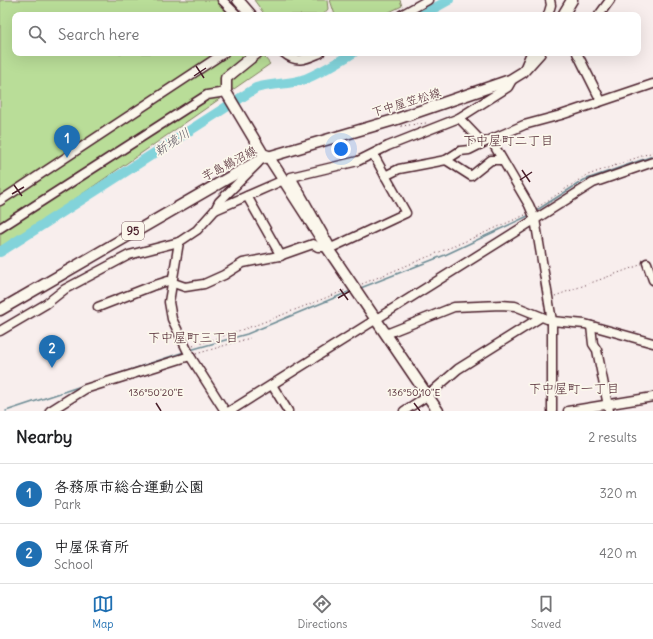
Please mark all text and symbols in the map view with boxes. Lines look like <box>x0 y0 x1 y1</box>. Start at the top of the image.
search box <box>12 12 641 56</box>
icon: search <box>26 23 48 45</box>
text: Search here <box>58 25 139 44</box>
street label: 下中屋笠松線 <box>369 84 443 120</box>
water label: 新境川 <box>151 124 193 160</box>
pin: 1 <box>54 125 80 158</box>
district label: 下中屋町二丁目 <box>462 132 554 149</box>
your location <box>331 139 351 159</box>
street label: 芋島鵜沼線 <box>199 142 259 184</box>
road number: 95 <box>122 222 144 240</box>
district label: 下中屋町三丁目 <box>147 329 239 346</box>
pin: 2 <box>39 335 65 368</box>
district label: 下中屋町一丁目 <box>528 380 620 397</box>
text: 136°50'20"E <box>129 386 183 399</box>
text: 136°50'10"E <box>388 386 441 399</box>
text: Nearby <box>16 426 72 448</box>
text: 2 results <box>588 429 637 446</box>
text: 各務原市総合運動公園 <box>54 477 204 496</box>
text: 1 <box>26 485 32 502</box>
text: 320 m <box>599 485 637 502</box>
text: Park <box>54 496 81 513</box>
text: 中屋保育所 <box>54 537 129 556</box>
text: 2 <box>25 545 33 562</box>
text: 420 m <box>599 545 637 562</box>
text: School <box>54 556 93 573</box>
tab: Map <box>92 593 114 631</box>
tab: Directions <box>298 593 347 631</box>
tab: Saved <box>531 593 561 631</box>

